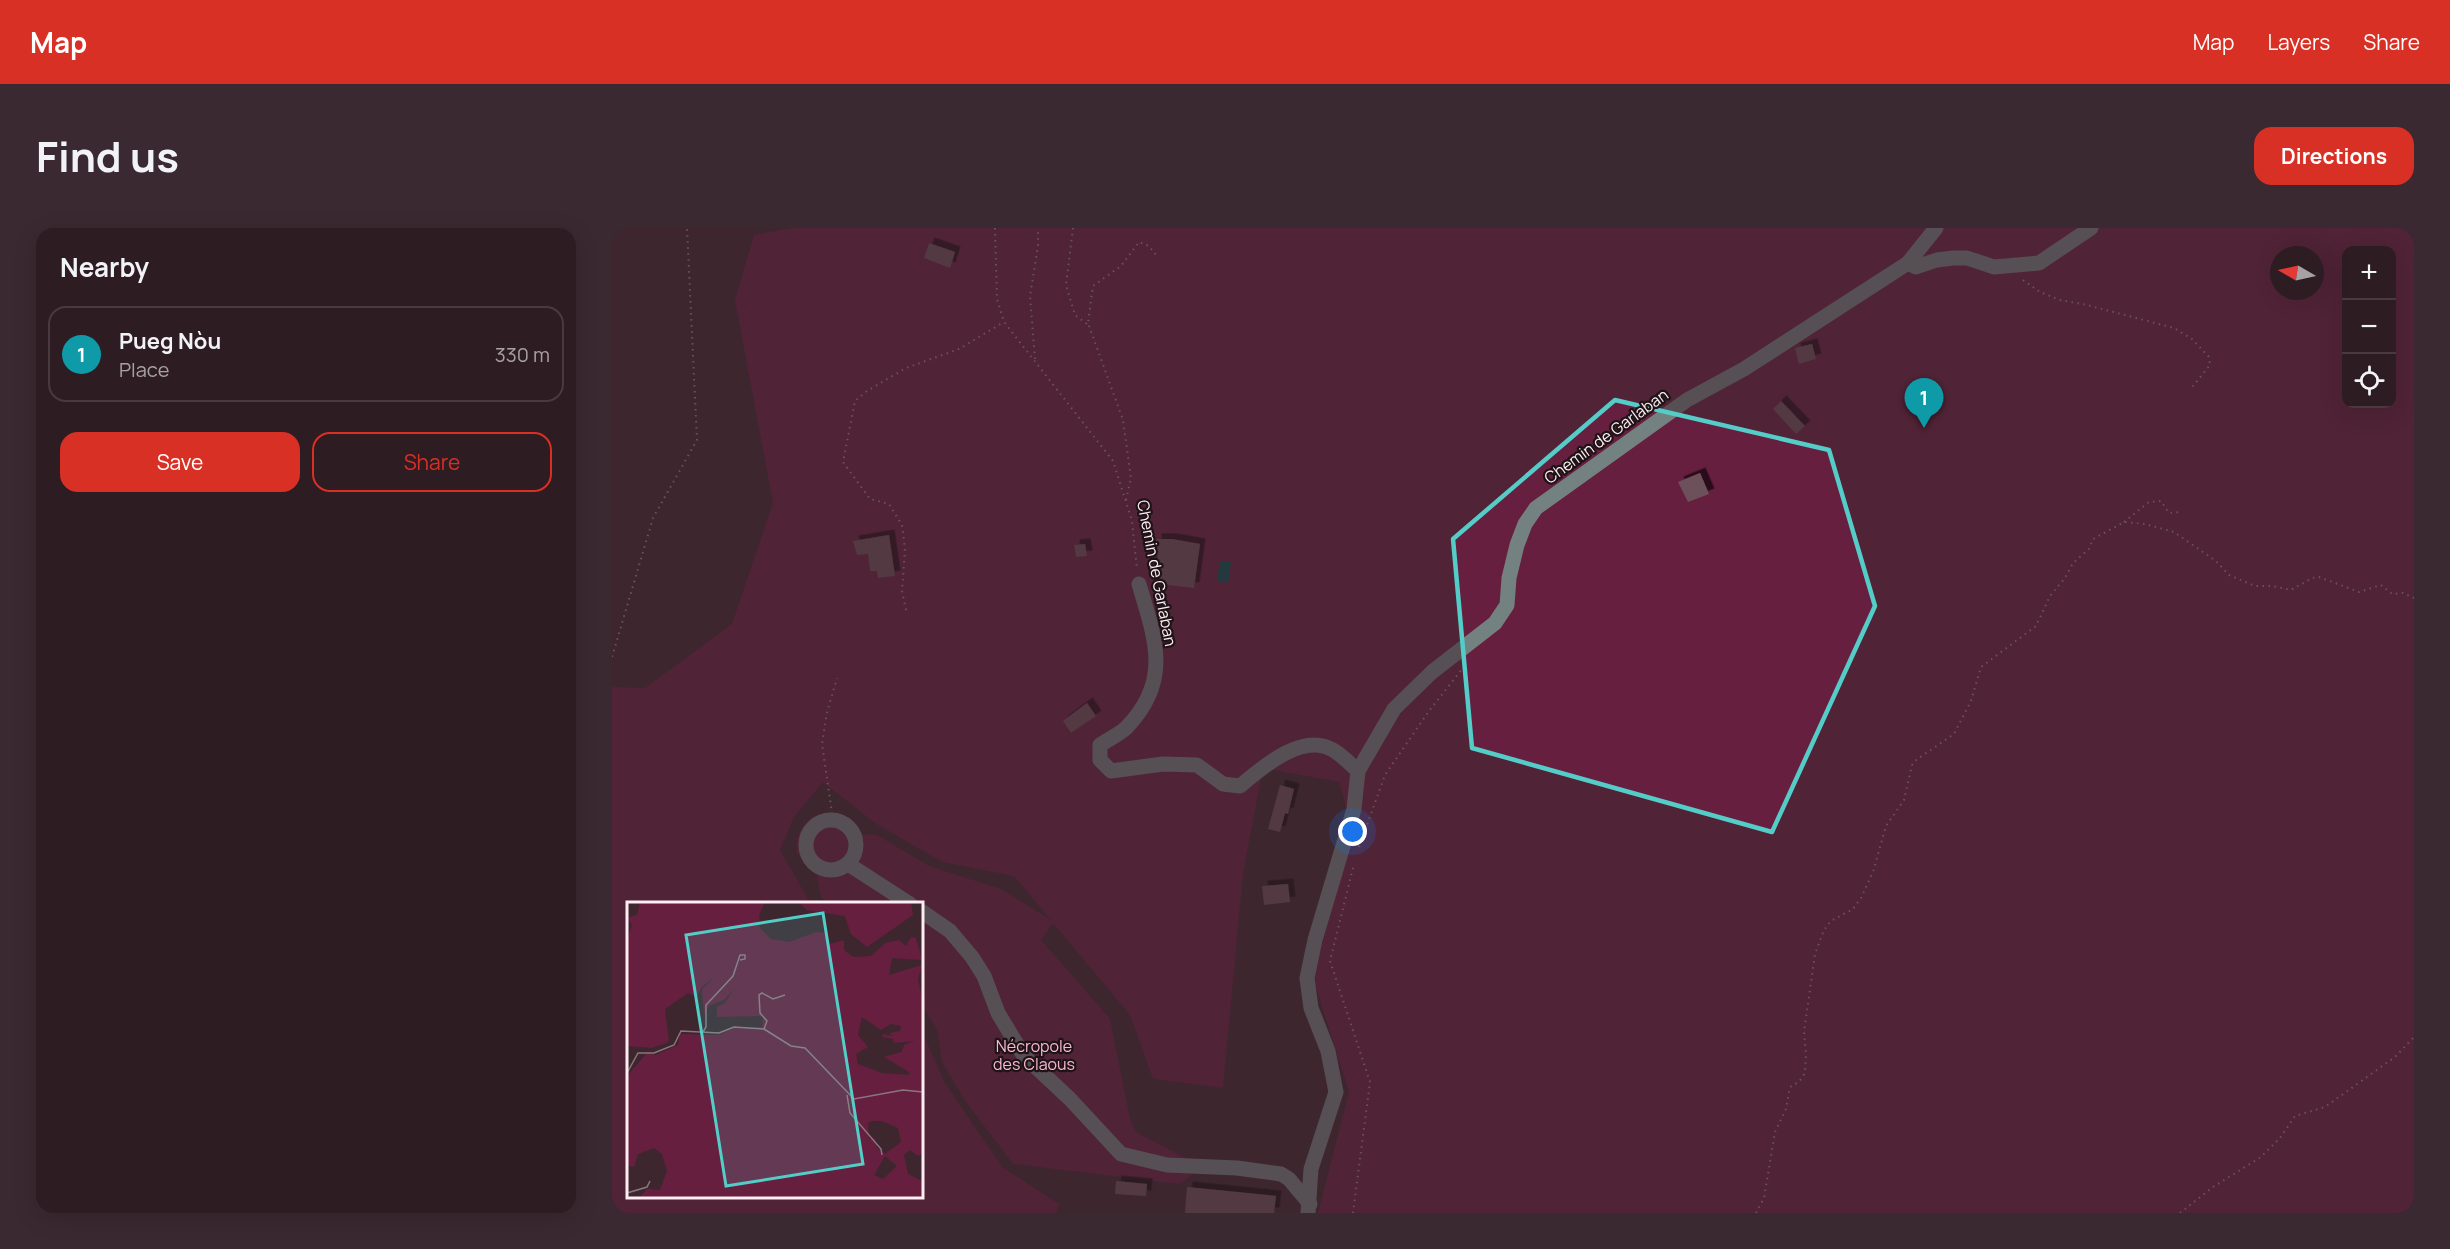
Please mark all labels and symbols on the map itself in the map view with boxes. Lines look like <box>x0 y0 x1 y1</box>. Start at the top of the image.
north arrow <box>2270 246 2324 300</box>
pin: 1 <box>1904 378 1944 428</box>
street label: Chemin de Garlaban <box>1539 383 1673 489</box>
street label: Chemin de Garlaban <box>1132 498 1182 648</box>
your location <box>1338 817 1367 846</box>
inset map <box>627 902 922 1198</box>
park label: Nécropole des Claous <box>993 1035 1075 1075</box>

